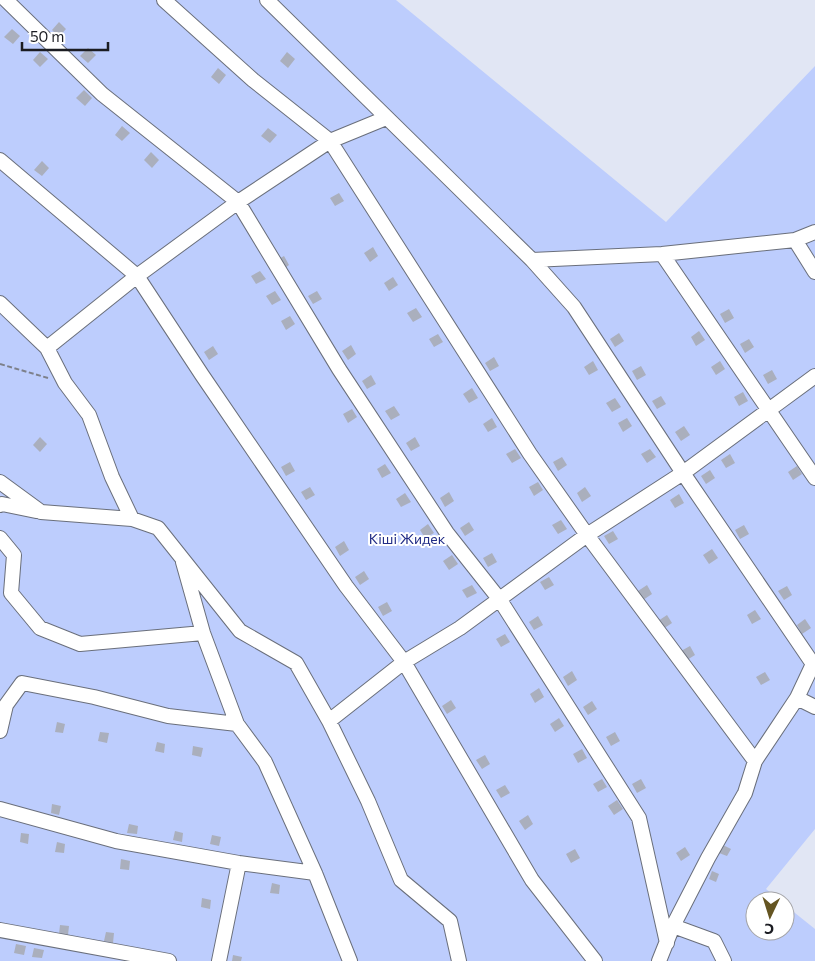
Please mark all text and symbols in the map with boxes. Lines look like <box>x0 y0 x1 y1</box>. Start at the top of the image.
scale bar <box>22 20 109 52</box>
text: 50 m <box>30 27 64 45</box>
park label: Кіші Жидек <box>369 530 446 547</box>
north arrow <box>745 891 795 941</box>
text: С <box>764 921 774 938</box>

